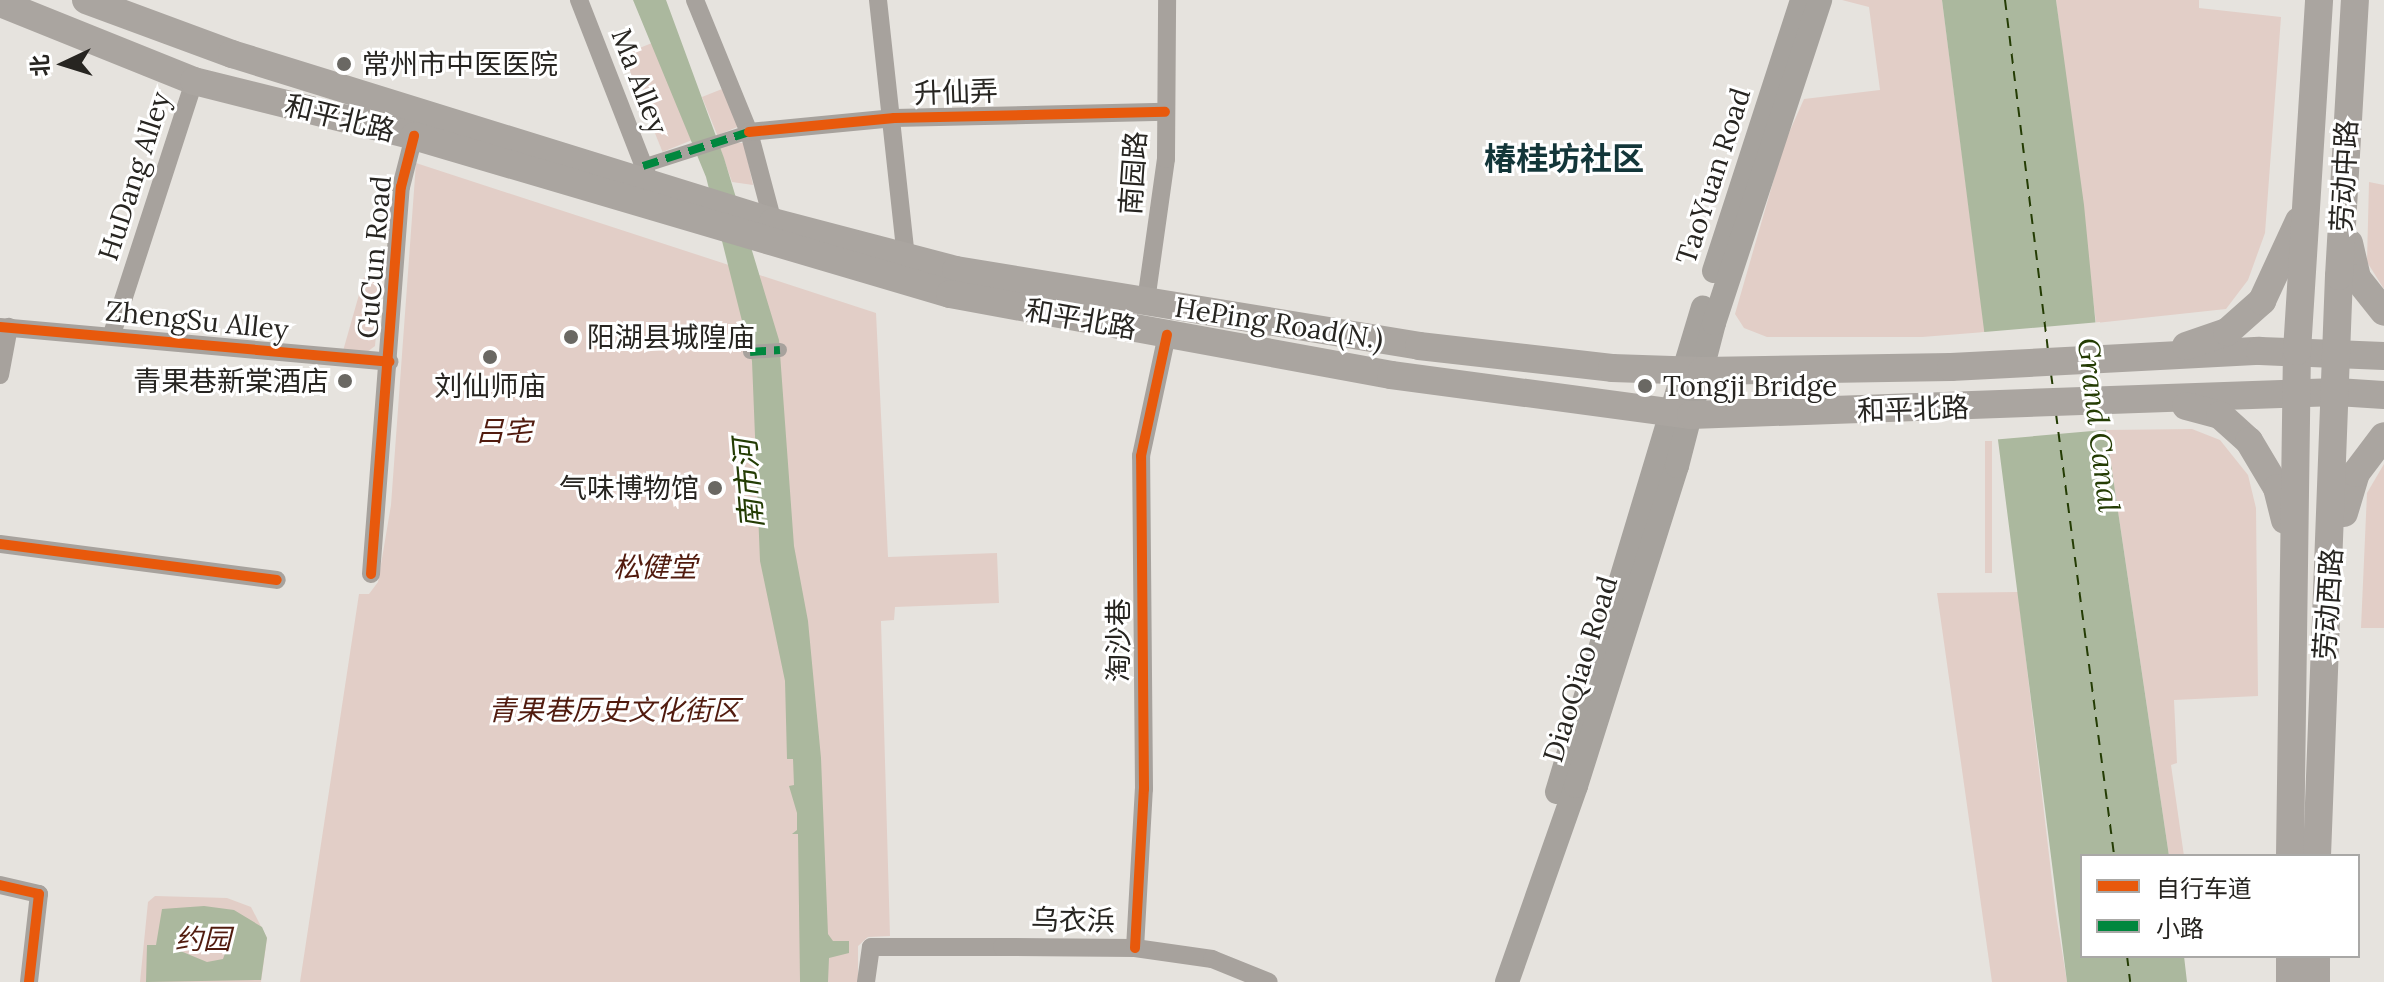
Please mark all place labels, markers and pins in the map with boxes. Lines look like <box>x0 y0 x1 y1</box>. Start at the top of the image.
place label: 常州市中医医院 <box>362 47 558 81</box>
marker: 常州市中医医院 <box>333 53 355 75</box>
place label: 阳湖县城隍庙 <box>587 320 755 354</box>
marker: 阳湖县城隍庙 <box>562 328 580 346</box>
marker: 刘仙师庙 <box>481 348 499 366</box>
place label: 青果巷新棠酒店 <box>133 364 329 398</box>
place label: 刘仙师庙 <box>434 369 546 403</box>
place label: Tongji Bridge <box>1663 369 1837 403</box>
marker: 青果巷新棠酒店 <box>336 372 354 390</box>
marker: Tongji Bridge <box>1634 375 1656 397</box>
place label: 气味博物馆 <box>559 471 699 505</box>
marker: 气味博物馆 <box>706 479 724 497</box>

